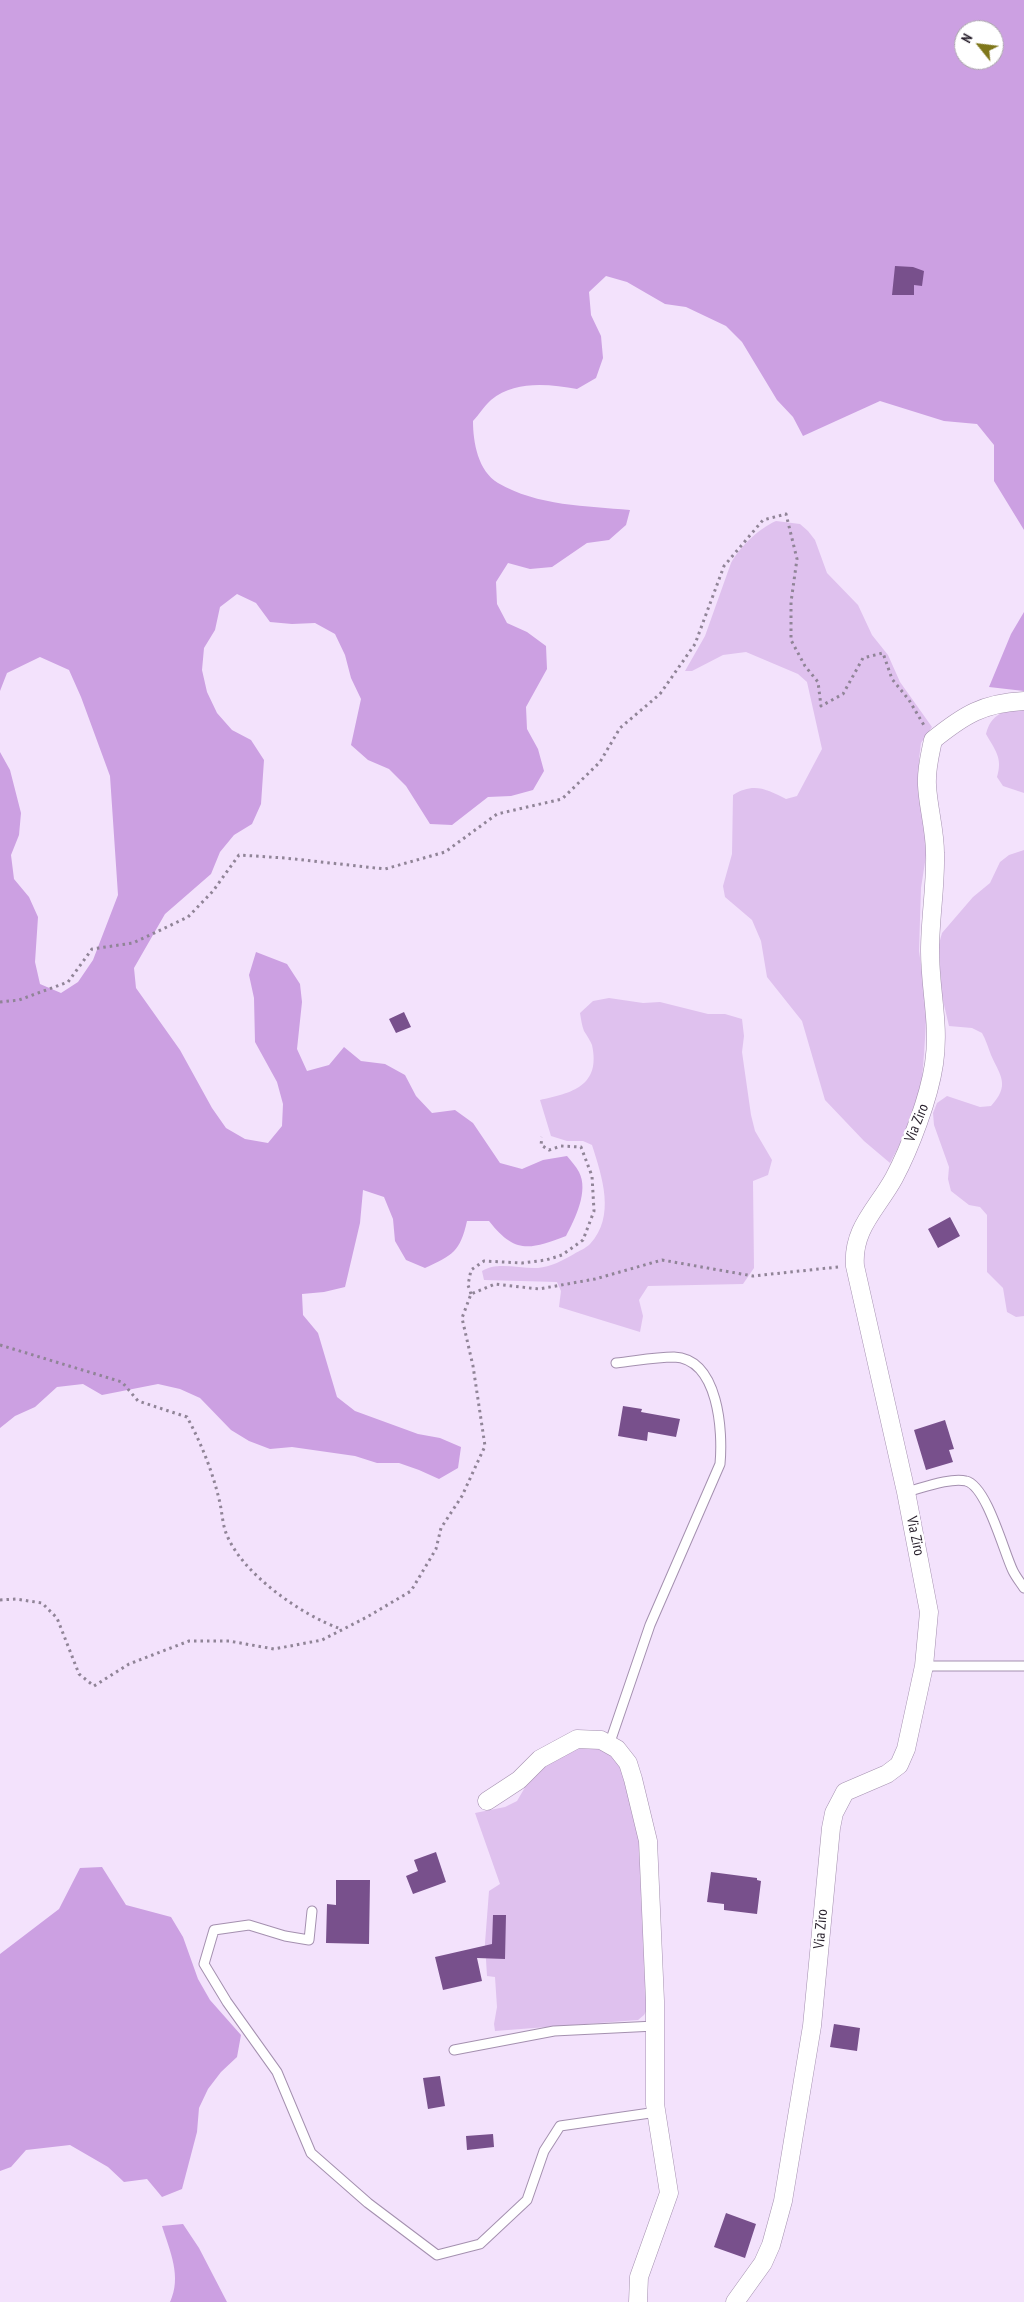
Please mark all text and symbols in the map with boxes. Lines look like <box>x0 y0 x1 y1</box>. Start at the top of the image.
north arrow <box>954 20 1004 70</box>
text: N <box>957 31 976 46</box>
street label: Via Ziro <box>901 1101 933 1145</box>
street label: Via Ziro <box>902 1515 928 1557</box>
street label: Via Ziro <box>810 1908 832 1950</box>

